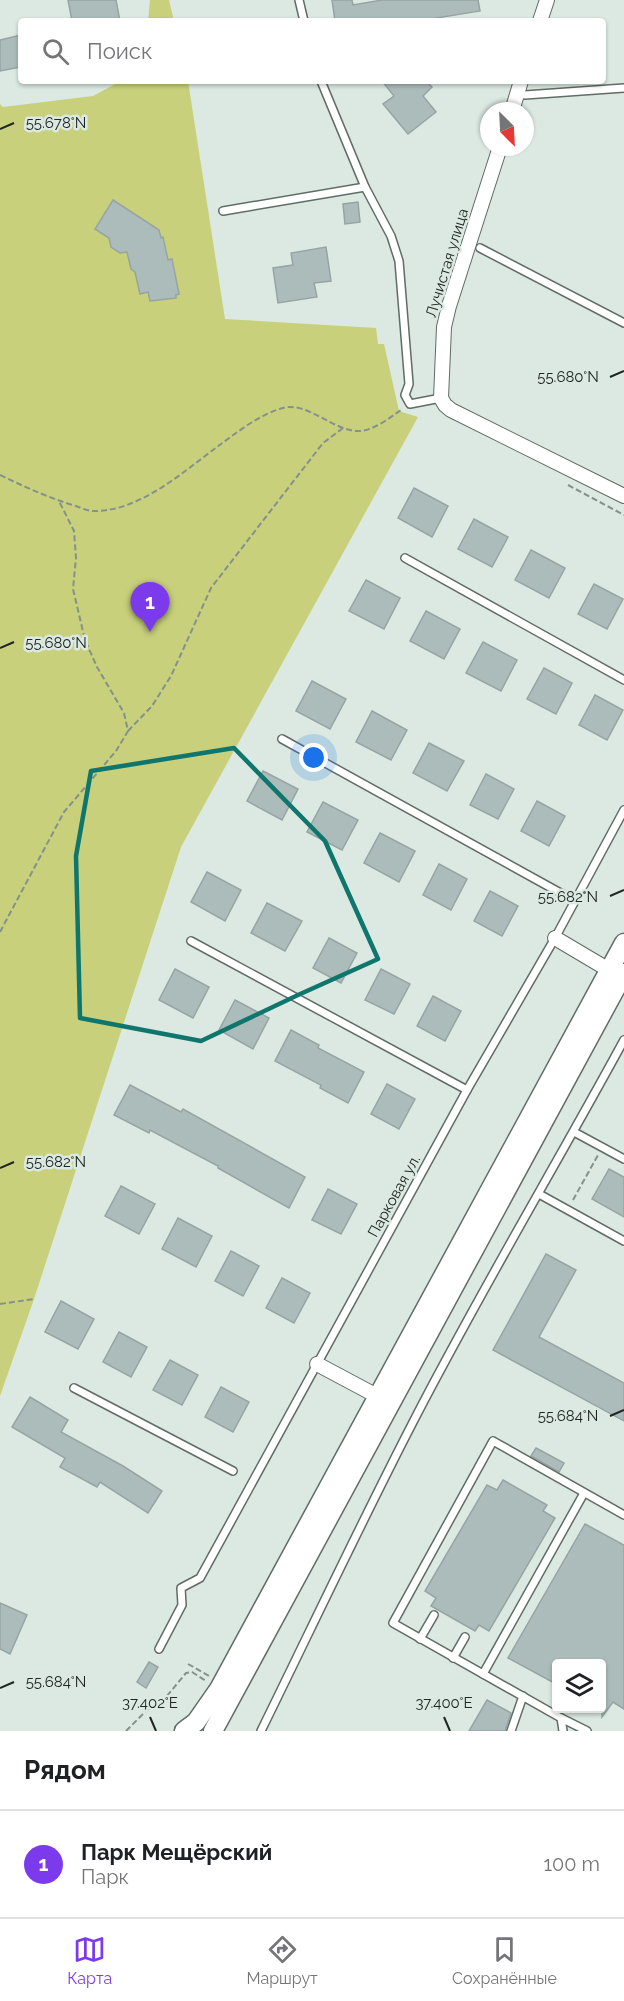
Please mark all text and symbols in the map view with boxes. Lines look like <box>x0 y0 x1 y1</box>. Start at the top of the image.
search box <box>18 18 606 84</box>
icon: search <box>39 35 72 68</box>
text: Поиск <box>87 38 152 64</box>
north arrow <box>480 102 534 156</box>
text: 55.678°N <box>26 114 86 132</box>
street label: Лучистая улица <box>422 206 472 320</box>
text: 55.680°N <box>537 368 599 386</box>
pin: 1 <box>130 582 170 632</box>
text: 55.680°N <box>25 634 87 652</box>
your location <box>299 743 328 772</box>
text: 55.682°N <box>538 888 598 906</box>
street label: Парковая ул. <box>364 1152 424 1240</box>
text: 55.682°N <box>26 1153 86 1171</box>
text: 55.684°N <box>538 1407 598 1425</box>
map controls <box>552 1659 606 1713</box>
button: layers <box>552 1659 606 1713</box>
text: 55.684°N <box>26 1673 86 1691</box>
text: 37.402°E <box>122 1694 178 1712</box>
text: 37.400°E <box>415 1694 473 1712</box>
text: Рядом <box>24 1755 106 1785</box>
text: Парк Мещёрский <box>81 1839 272 1865</box>
text: 1 <box>39 1852 48 1876</box>
text: 100 m <box>543 1852 600 1876</box>
text: Парк <box>81 1865 129 1889</box>
tab: Карта <box>67 1933 112 1988</box>
tab: Маршрут <box>247 1933 318 1988</box>
tab: Сохранённые <box>452 1933 557 1988</box>

